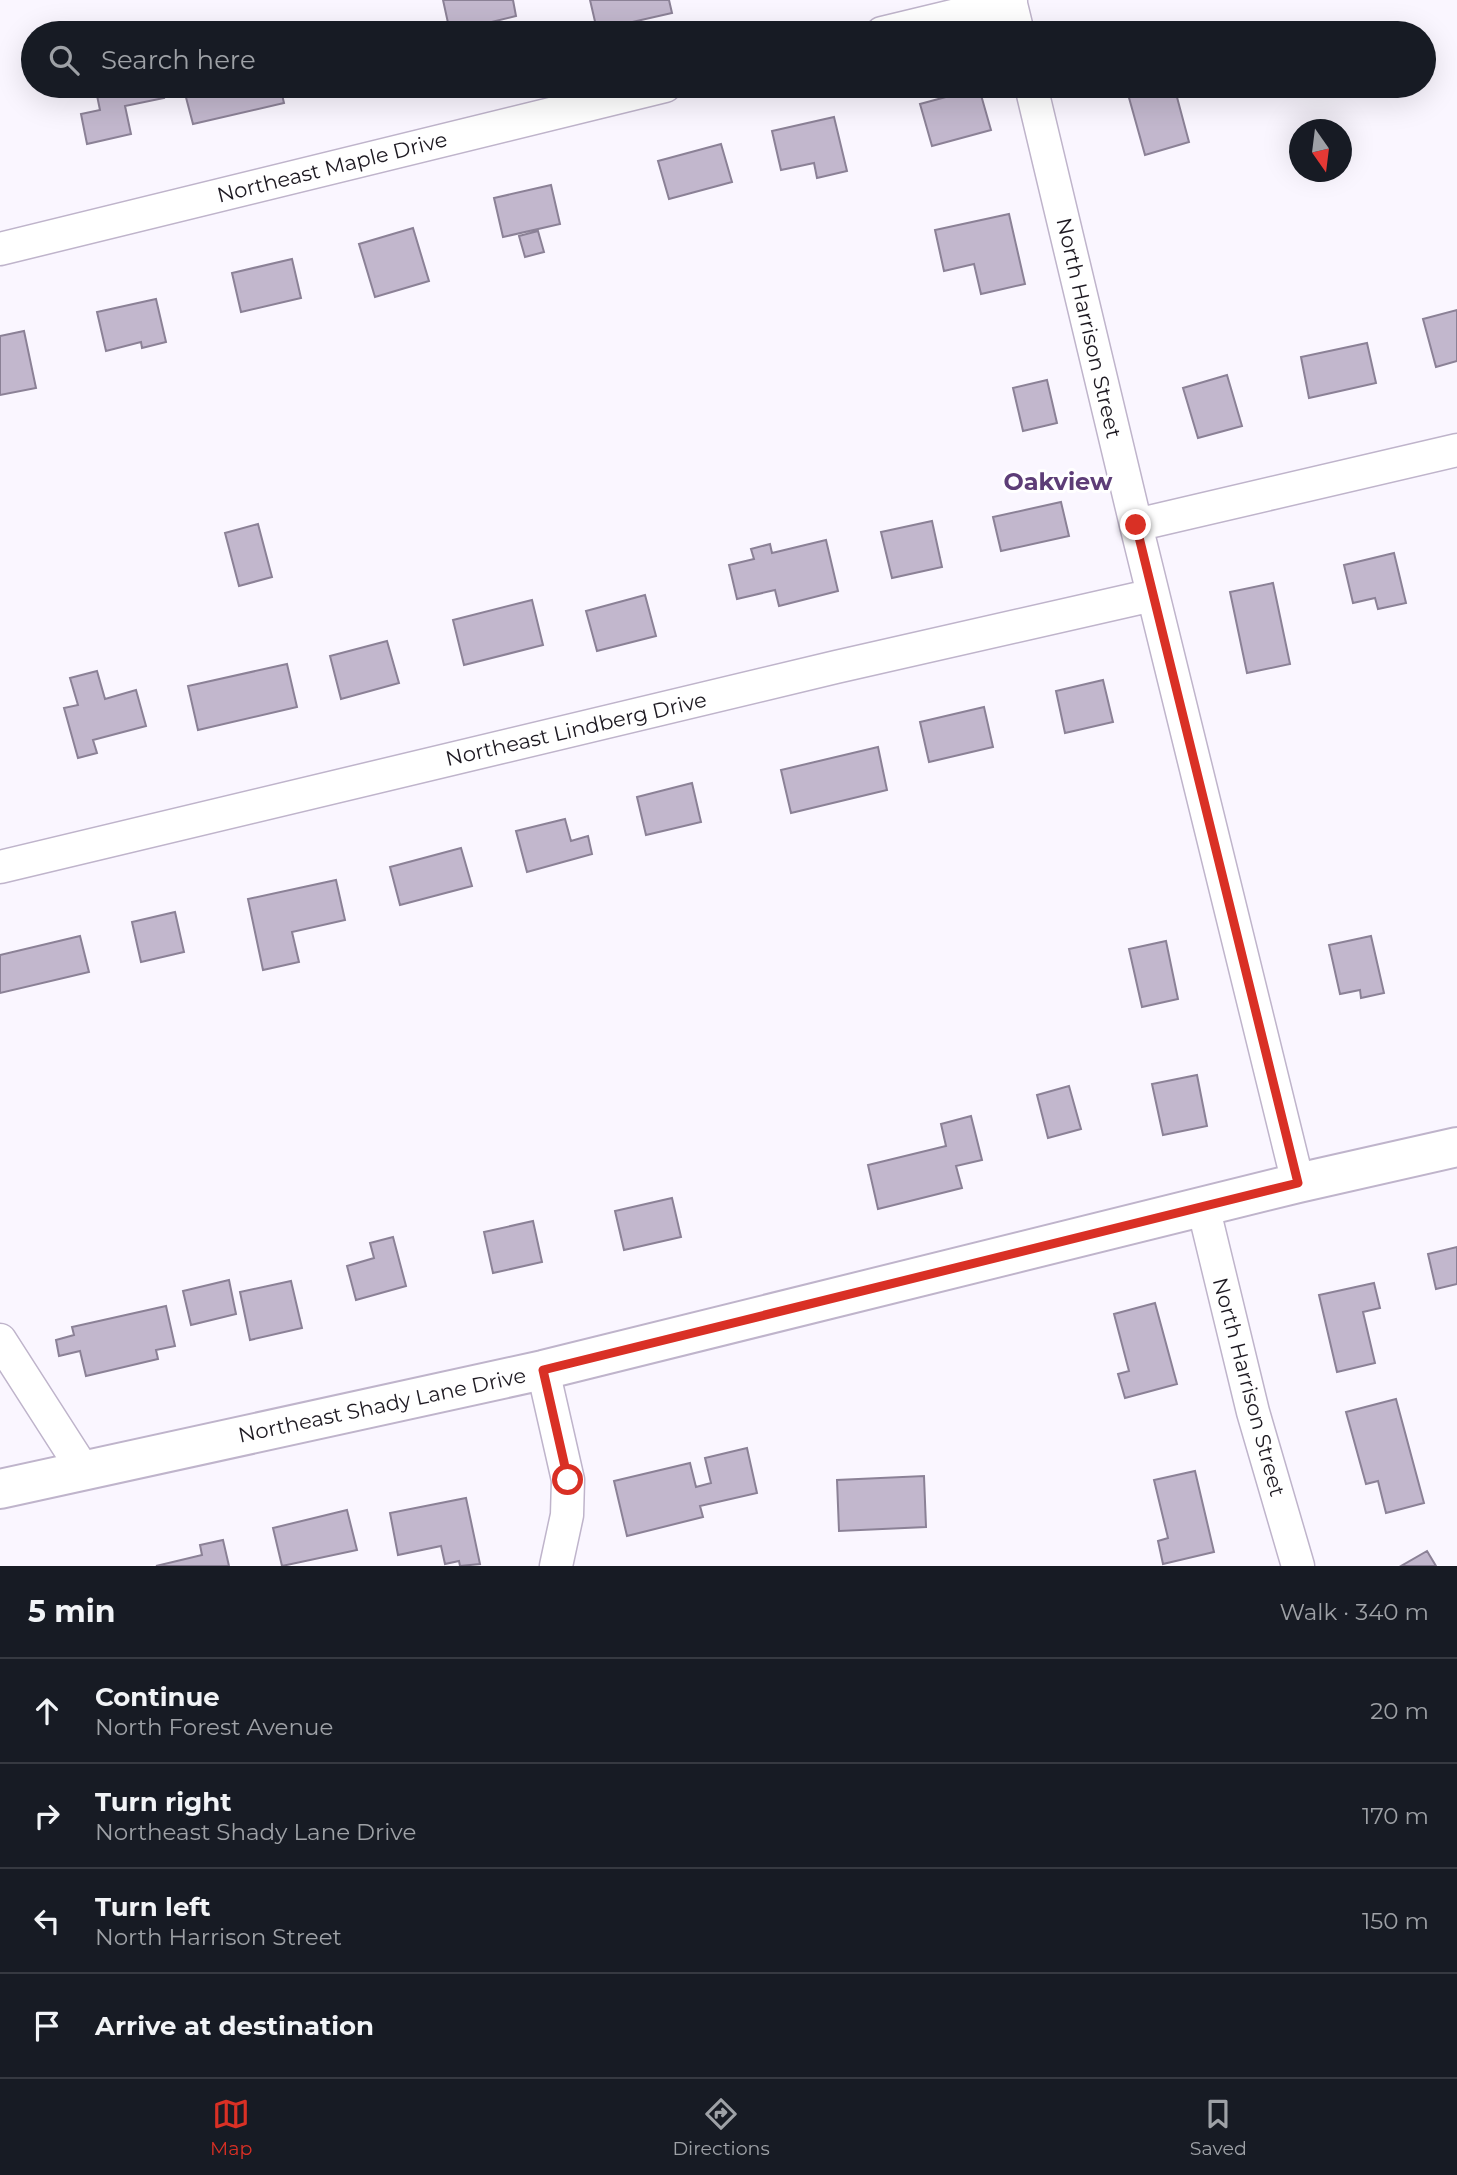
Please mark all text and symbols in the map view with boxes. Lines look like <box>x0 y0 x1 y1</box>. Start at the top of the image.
search box <box>21 21 1436 98</box>
icon: search <box>45 41 83 79</box>
text: Search here <box>101 44 256 76</box>
north arrow <box>1289 119 1352 182</box>
street label: Northeast Maple Drive <box>214 126 450 208</box>
street label: North Harrison Street <box>1051 215 1127 441</box>
district label: Oakview <box>1004 467 1113 496</box>
route end <box>1120 509 1151 540</box>
street label: Northeast Lindberg Drive <box>443 687 709 771</box>
street label: North Harrison Street <box>1208 1275 1290 1499</box>
street label: Northeast Shady Lane Drive <box>236 1362 528 1448</box>
route start <box>552 1464 583 1495</box>
text: 5 min <box>28 1593 116 1630</box>
text: Walk · 340 m <box>1280 1598 1429 1626</box>
text: Continue <box>95 1681 220 1713</box>
icon: ahead <box>28 1692 66 1730</box>
text: 20 m <box>1370 1697 1429 1725</box>
text: North Forest Avenue <box>95 1713 333 1741</box>
text: Turn right <box>95 1786 231 1818</box>
icon: right <box>28 1797 66 1835</box>
text: 170 m <box>1362 1802 1429 1830</box>
text: Northeast Shady Lane Drive <box>95 1818 416 1846</box>
text: Turn left <box>95 1891 211 1923</box>
icon: left <box>28 1902 66 1940</box>
text: 150 m <box>1362 1907 1429 1935</box>
text: North Harrison Street <box>95 1923 342 1951</box>
icon: arrive <box>28 2007 66 2045</box>
text: Arrive at destination <box>95 2010 374 2042</box>
tab: Map <box>210 2095 252 2160</box>
tab: Directions <box>672 2095 770 2160</box>
tab: Saved <box>1190 2095 1247 2160</box>

